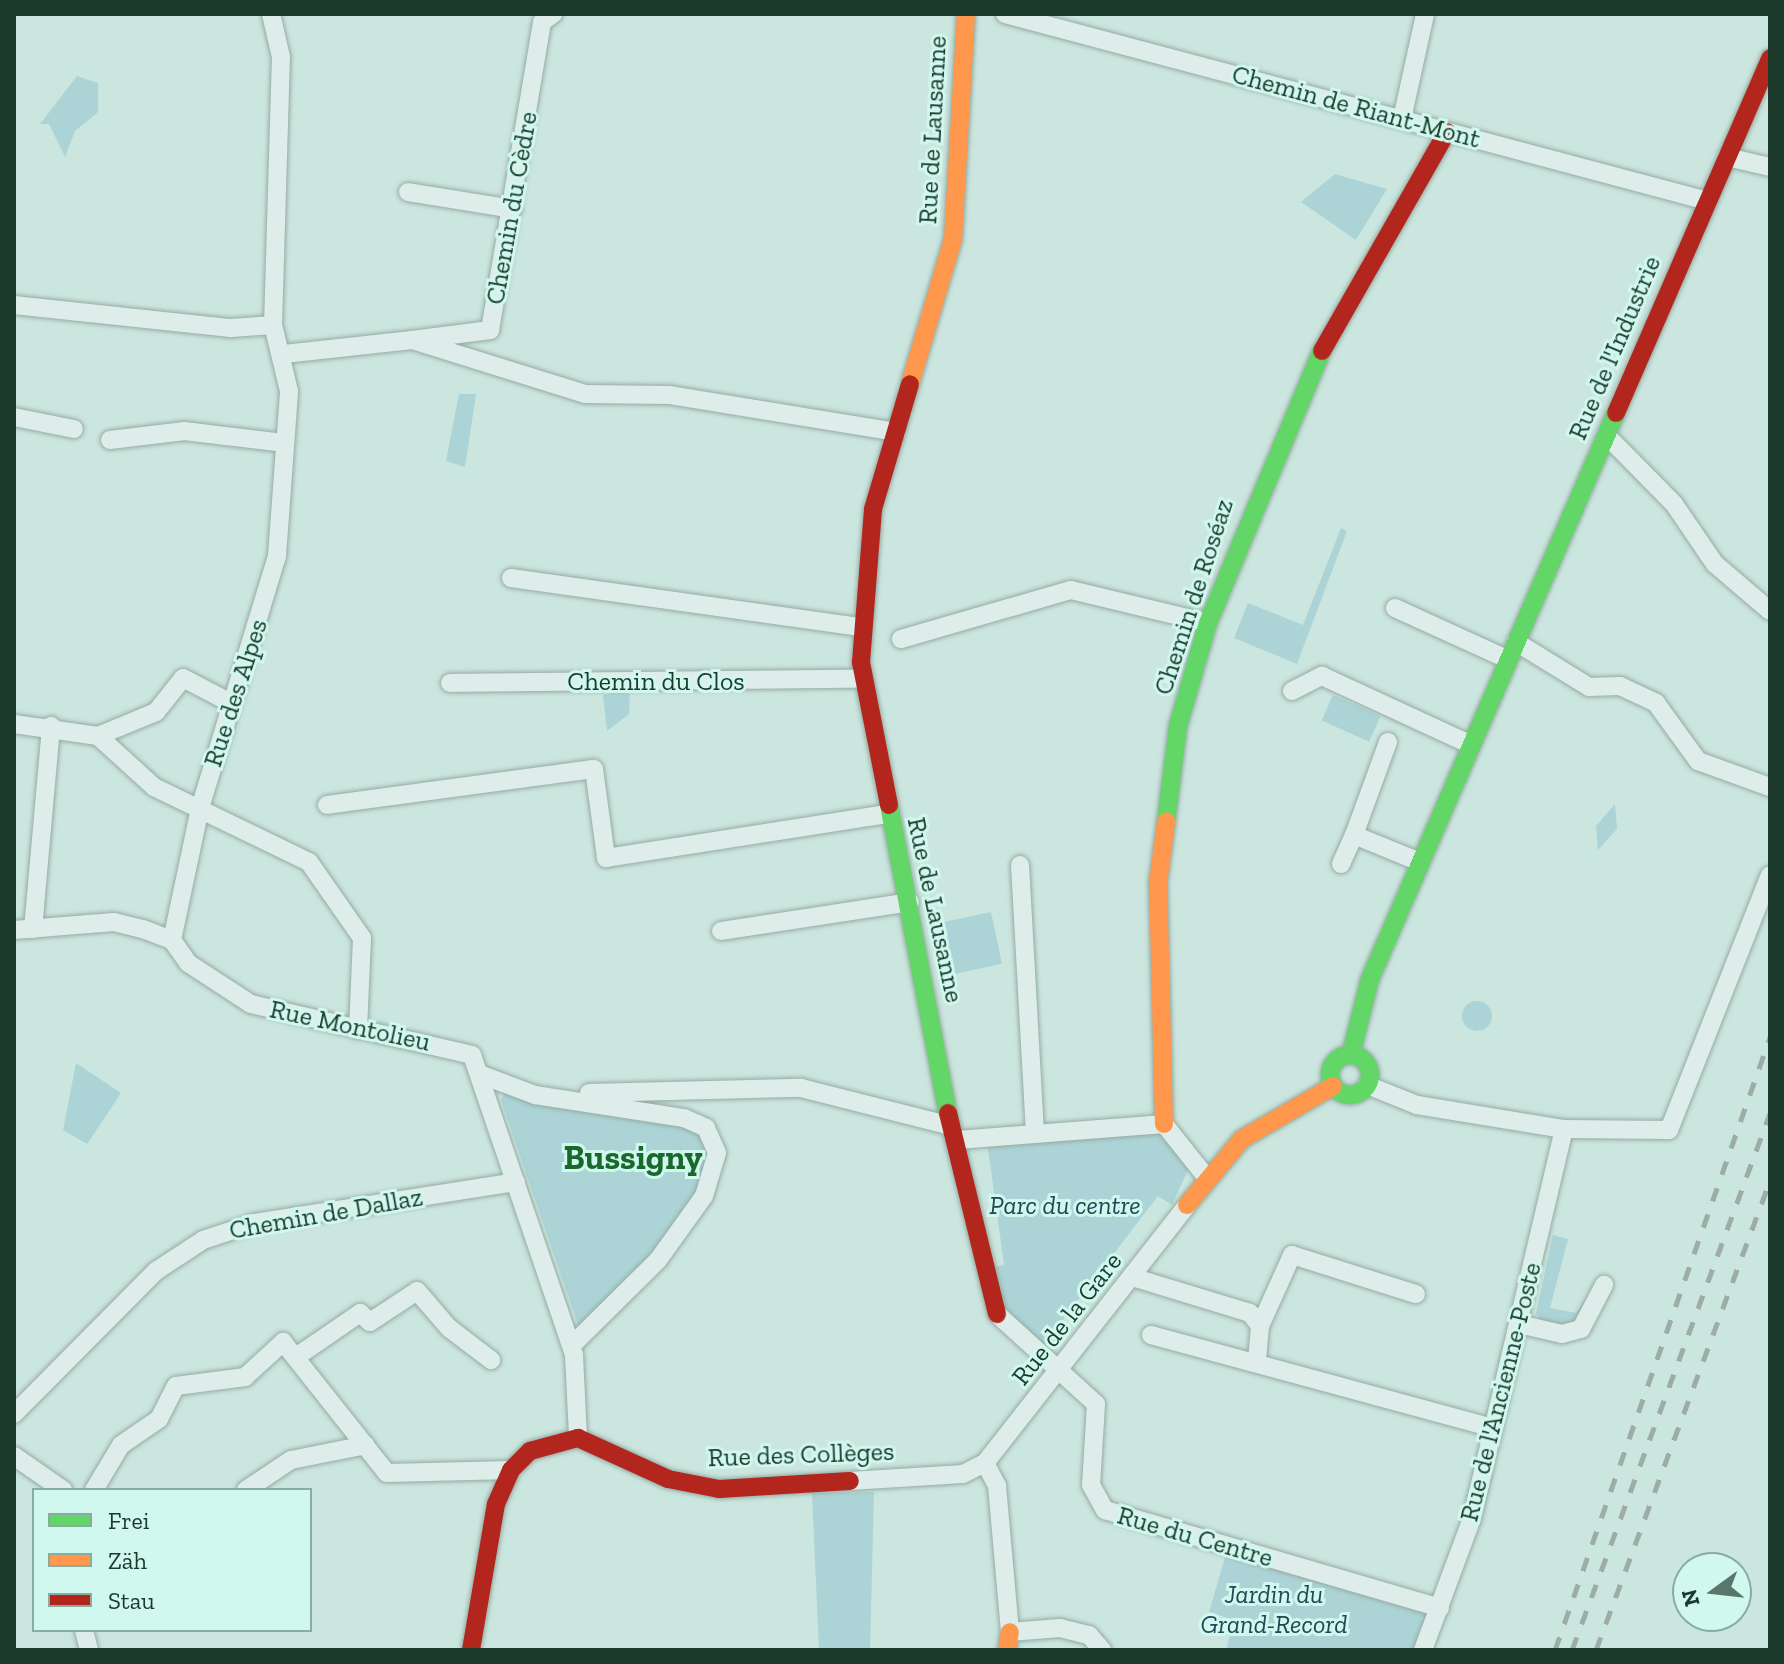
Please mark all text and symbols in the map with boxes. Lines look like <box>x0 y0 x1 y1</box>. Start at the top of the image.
street label: Rue de Lausanne <box>912 35 954 225</box>
street label: Chemin de Riant-Mont <box>1229 59 1483 155</box>
street label: Chemin du Cèdre <box>480 109 544 307</box>
street label: Rue de l'Industrie <box>1562 252 1668 444</box>
street label: Chemin de Roséaz <box>1148 495 1240 699</box>
street label: Rue des Alpes <box>197 615 275 771</box>
street label: Chemin du Clos <box>567 666 745 698</box>
street label: Rue de Lausanne <box>900 815 970 1005</box>
street label: Rue Montolieu <box>267 994 433 1058</box>
district label: Bussigny <box>563 1138 703 1178</box>
street label: Chemin de Dallaz <box>227 1182 425 1246</box>
park label: Parc du centre <box>989 1190 1141 1222</box>
street label: Rue de la Gare <box>1005 1246 1129 1392</box>
street label: Rue de l'Ancienne-Poste <box>1454 1259 1548 1525</box>
street label: Rue des Collèges <box>707 1436 895 1474</box>
legend <box>32 1488 312 1632</box>
street label: Rue du Centre <box>1114 1500 1276 1574</box>
text: Frei <box>108 1506 149 1535</box>
text: Zäh <box>108 1546 147 1575</box>
north arrow <box>1672 1552 1752 1632</box>
park label: Jardin du Grand-Record <box>1201 1579 1347 1640</box>
text: Stau <box>108 1586 155 1615</box>
text: N <box>1675 1586 1705 1609</box>

